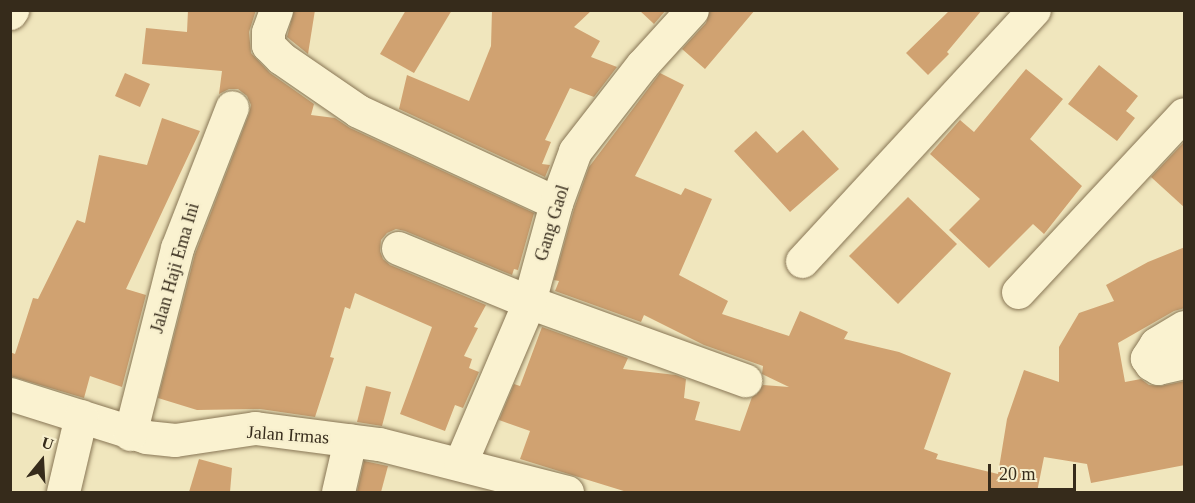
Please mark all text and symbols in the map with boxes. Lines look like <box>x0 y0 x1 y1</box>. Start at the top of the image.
street label: Gang Gaol <box>530 182 574 264</box>
street label: Jalan Haji Ema Ini <box>146 200 204 336</box>
street label: Jalan Irmas <box>246 421 330 449</box>
north arrow <box>12 431 72 491</box>
text: U <box>40 434 56 453</box>
scale bar <box>991 452 1080 490</box>
text: 20 m <box>999 464 1036 484</box>

